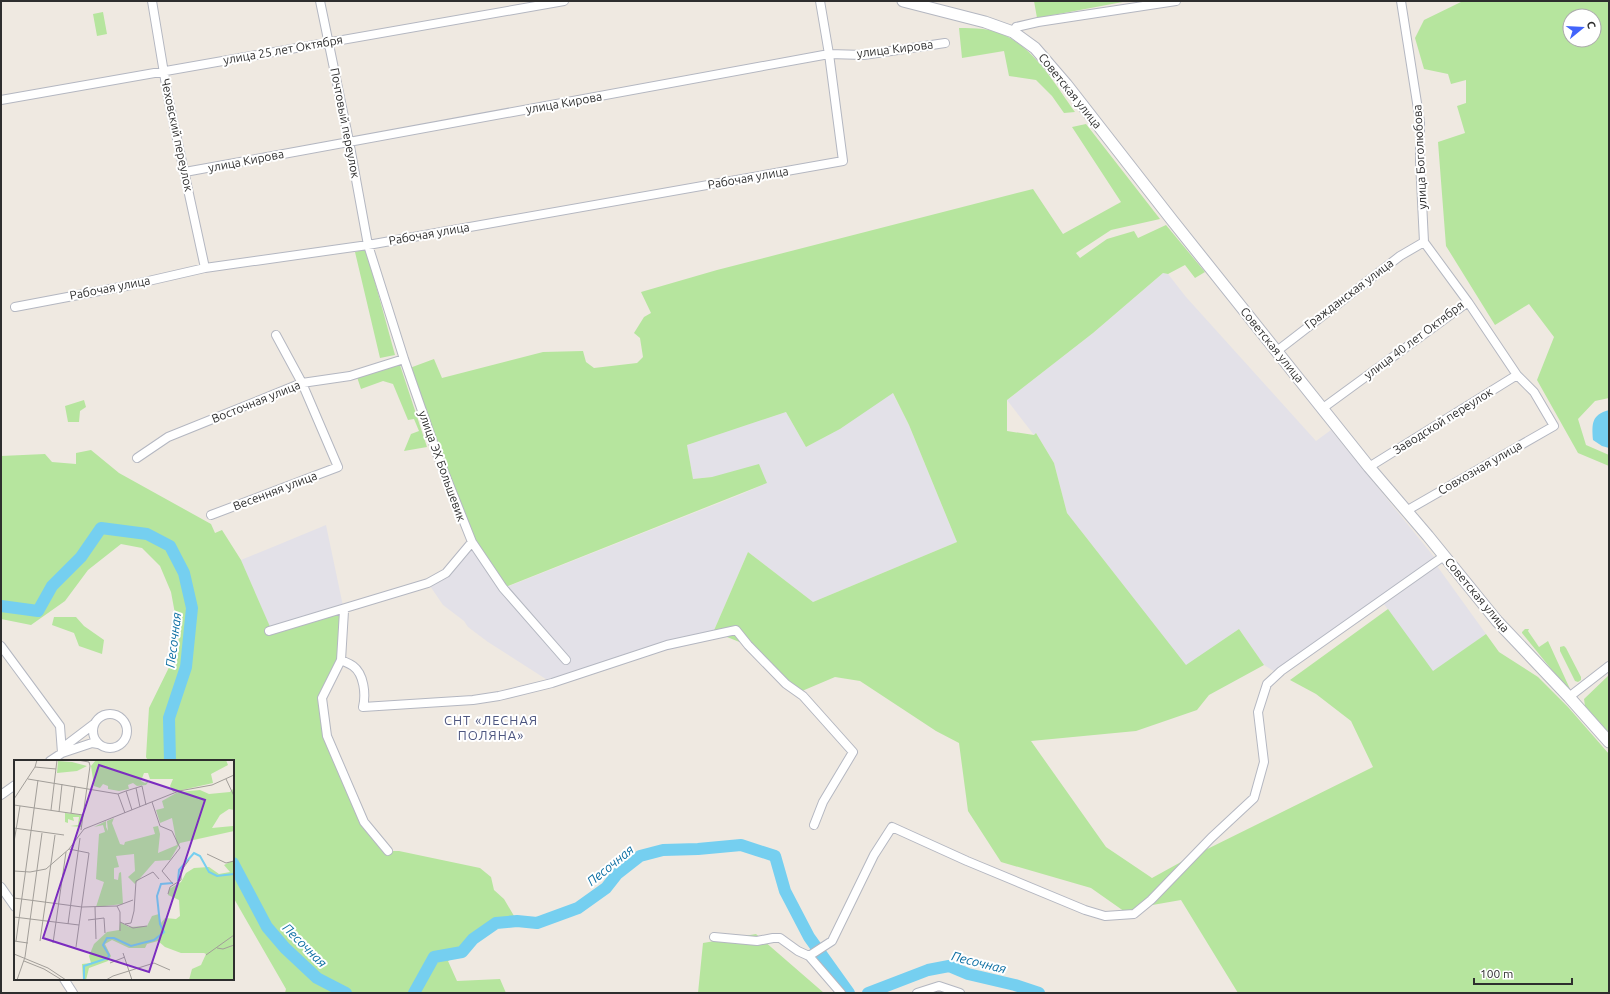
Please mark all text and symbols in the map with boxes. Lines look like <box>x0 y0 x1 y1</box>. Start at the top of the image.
north arrow <box>1562 8 1602 48</box>
text: С <box>1585 20 1598 30</box>
street label: улица 25 лет Октября <box>222 33 344 66</box>
street label: улица Кирова <box>856 37 934 60</box>
street label: Советская улица <box>1036 50 1105 131</box>
street label: Почтовый переулок <box>328 67 363 179</box>
street label: Чеховский переулок <box>159 77 196 193</box>
street label: улица Кирова <box>525 89 603 116</box>
street label: улица Боголюбова <box>1410 104 1429 210</box>
street label: улица Кирова <box>207 147 285 174</box>
street label: Рабочая улица <box>707 164 789 191</box>
street label: Рабочая улица <box>388 220 470 247</box>
street label: Гражданская улица <box>1302 256 1396 331</box>
street label: Рабочая улица <box>69 273 151 302</box>
street label: улица 40 лет Октября <box>1361 298 1466 381</box>
street label: Советская улица <box>1238 304 1307 385</box>
street label: Восточная улица <box>210 378 302 425</box>
street label: Заводской переулок <box>1391 385 1495 457</box>
street label: улица ЭХ Большевик <box>416 409 469 523</box>
street label: Совхозная улица <box>1435 438 1524 497</box>
street label: Весенняя улица <box>231 469 319 513</box>
street label: Советская улица <box>1443 555 1512 634</box>
water label: Песочная <box>163 611 183 668</box>
district label: СНТ «ЛЕСНАЯ ПОЛЯНА» <box>444 713 538 742</box>
inset map <box>14 760 234 980</box>
water label: Песочная <box>584 842 636 888</box>
water label: Песочная <box>280 920 330 970</box>
water label: Песочная <box>950 948 1008 976</box>
scale bar <box>1474 960 1572 986</box>
text: 100 m <box>1480 967 1513 980</box>

